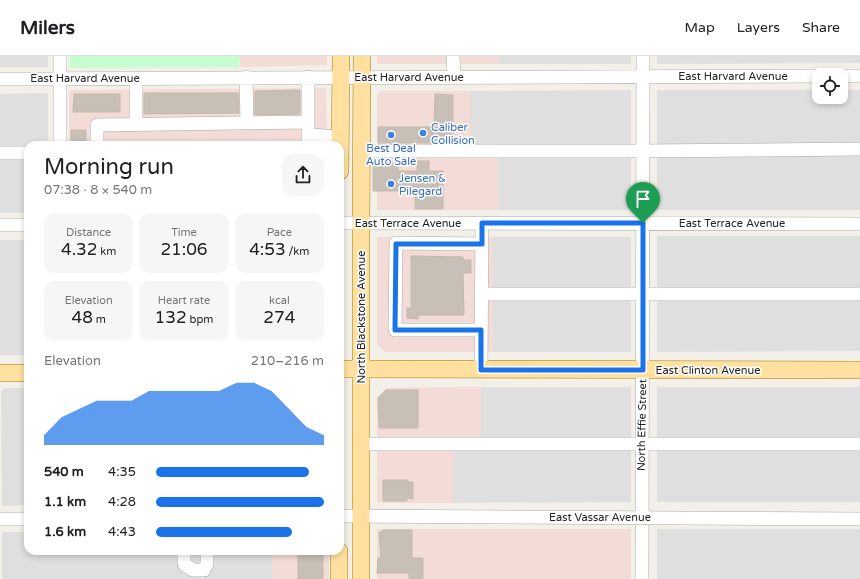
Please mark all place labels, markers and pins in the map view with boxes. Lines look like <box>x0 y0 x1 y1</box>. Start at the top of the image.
place label: Caliber Collision <box>431 121 475 147</box>
marker: Caliber Collision <box>418 128 428 138</box>
marker: Best Deal Auto Sale <box>386 130 396 140</box>
place label: Best Deal Auto Sale <box>366 142 416 168</box>
place label: Jensen & Pilegard <box>399 172 446 198</box>
marker: Jensen & Pilegard <box>386 179 396 189</box>
pin <box>626 182 660 223</box>

